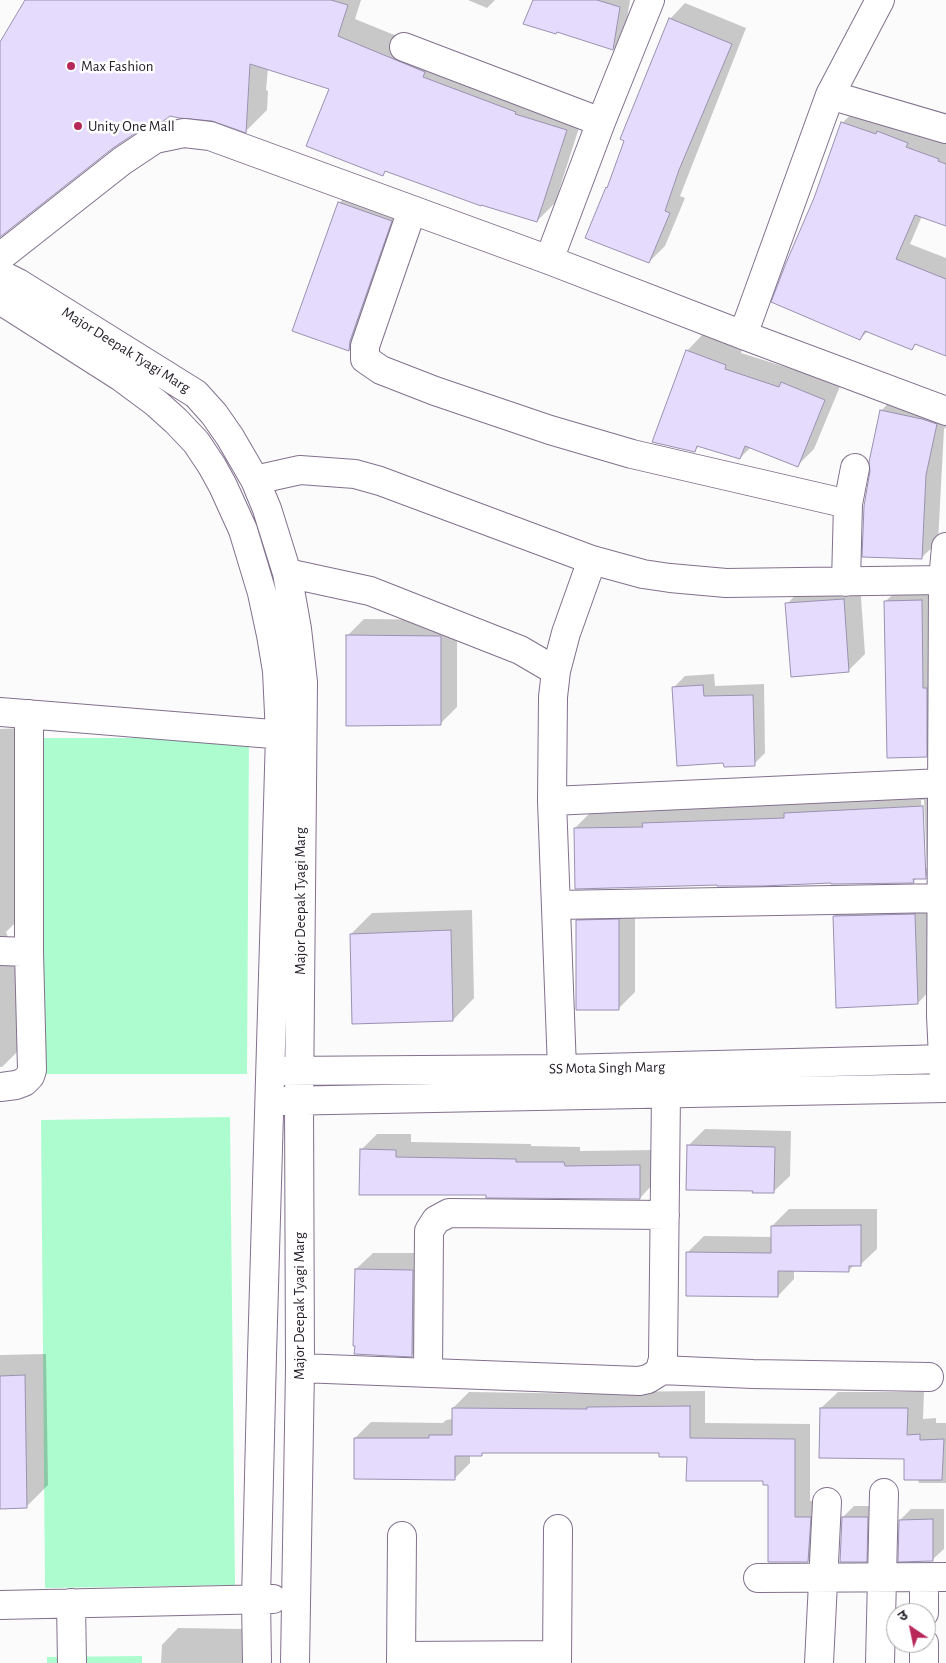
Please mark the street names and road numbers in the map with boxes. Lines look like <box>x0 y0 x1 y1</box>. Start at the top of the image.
street label: Major Deepak Tyagi Marg <box>58 303 194 397</box>
street label: Major Deepak Tyagi Marg <box>291 827 309 975</box>
street label: SS Mota Singh Marg <box>549 1058 665 1078</box>
street label: Major Deepak Tyagi Marg <box>290 1232 308 1380</box>

